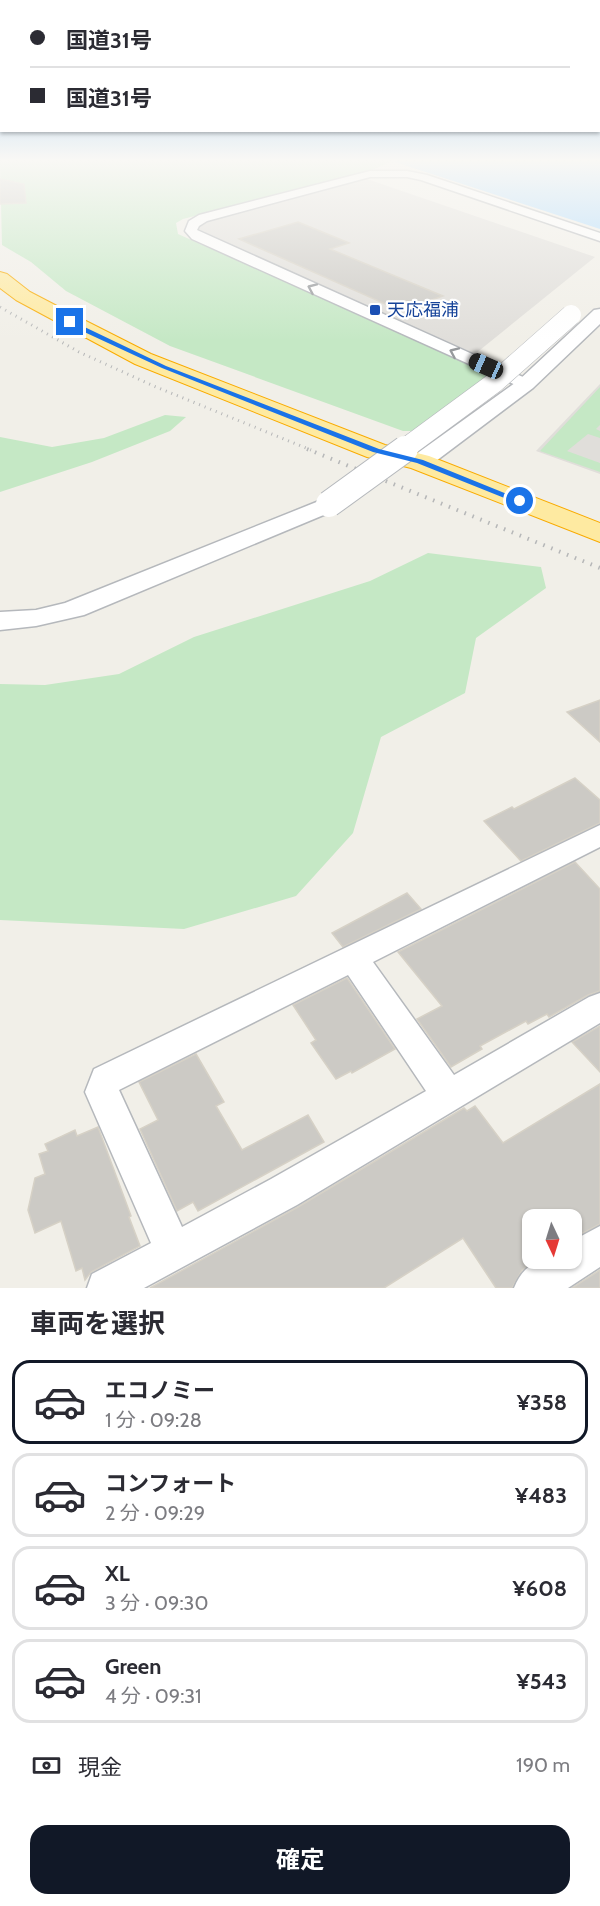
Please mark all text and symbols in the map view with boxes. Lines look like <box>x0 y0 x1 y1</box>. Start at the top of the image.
text: 国道31号 <box>66 27 152 54</box>
text: 国道31号 <box>66 85 152 112</box>
one-way arrow <box>307 283 318 295</box>
place label: 天応福浦 <box>387 299 459 321</box>
marker: 天応福浦 <box>368 303 382 317</box>
route end <box>56 308 83 335</box>
one-way arrow <box>449 347 460 359</box>
car <box>466 350 506 382</box>
route start <box>506 487 533 514</box>
north arrow <box>522 1209 582 1269</box>
map controls <box>522 1209 582 1269</box>
text: 車両を選択 <box>30 1307 165 1340</box>
icon: car <box>33 1375 87 1429</box>
text: エコノミー <box>105 1377 215 1404</box>
text: ¥358 <box>517 1389 567 1416</box>
text: 1 分 · 09:28 <box>105 1408 202 1432</box>
icon: car <box>33 1468 87 1522</box>
text: コンフォート <box>105 1470 236 1497</box>
text: ¥483 <box>515 1482 567 1509</box>
text: 2 分 · 09:29 <box>105 1501 205 1525</box>
text: XL <box>105 1560 130 1587</box>
icon: car <box>33 1561 87 1615</box>
text: ¥608 <box>513 1575 567 1602</box>
text: 3 分 · 09:30 <box>105 1591 208 1615</box>
text: Green <box>105 1653 161 1680</box>
icon: car <box>33 1654 87 1708</box>
text: ¥543 <box>516 1668 567 1695</box>
text: 4 分 · 09:31 <box>105 1684 202 1708</box>
icon: cash <box>30 1749 63 1782</box>
text: 190 m <box>516 1753 570 1777</box>
text: 現金 <box>78 1754 122 1781</box>
button: 確定 <box>30 1825 570 1894</box>

